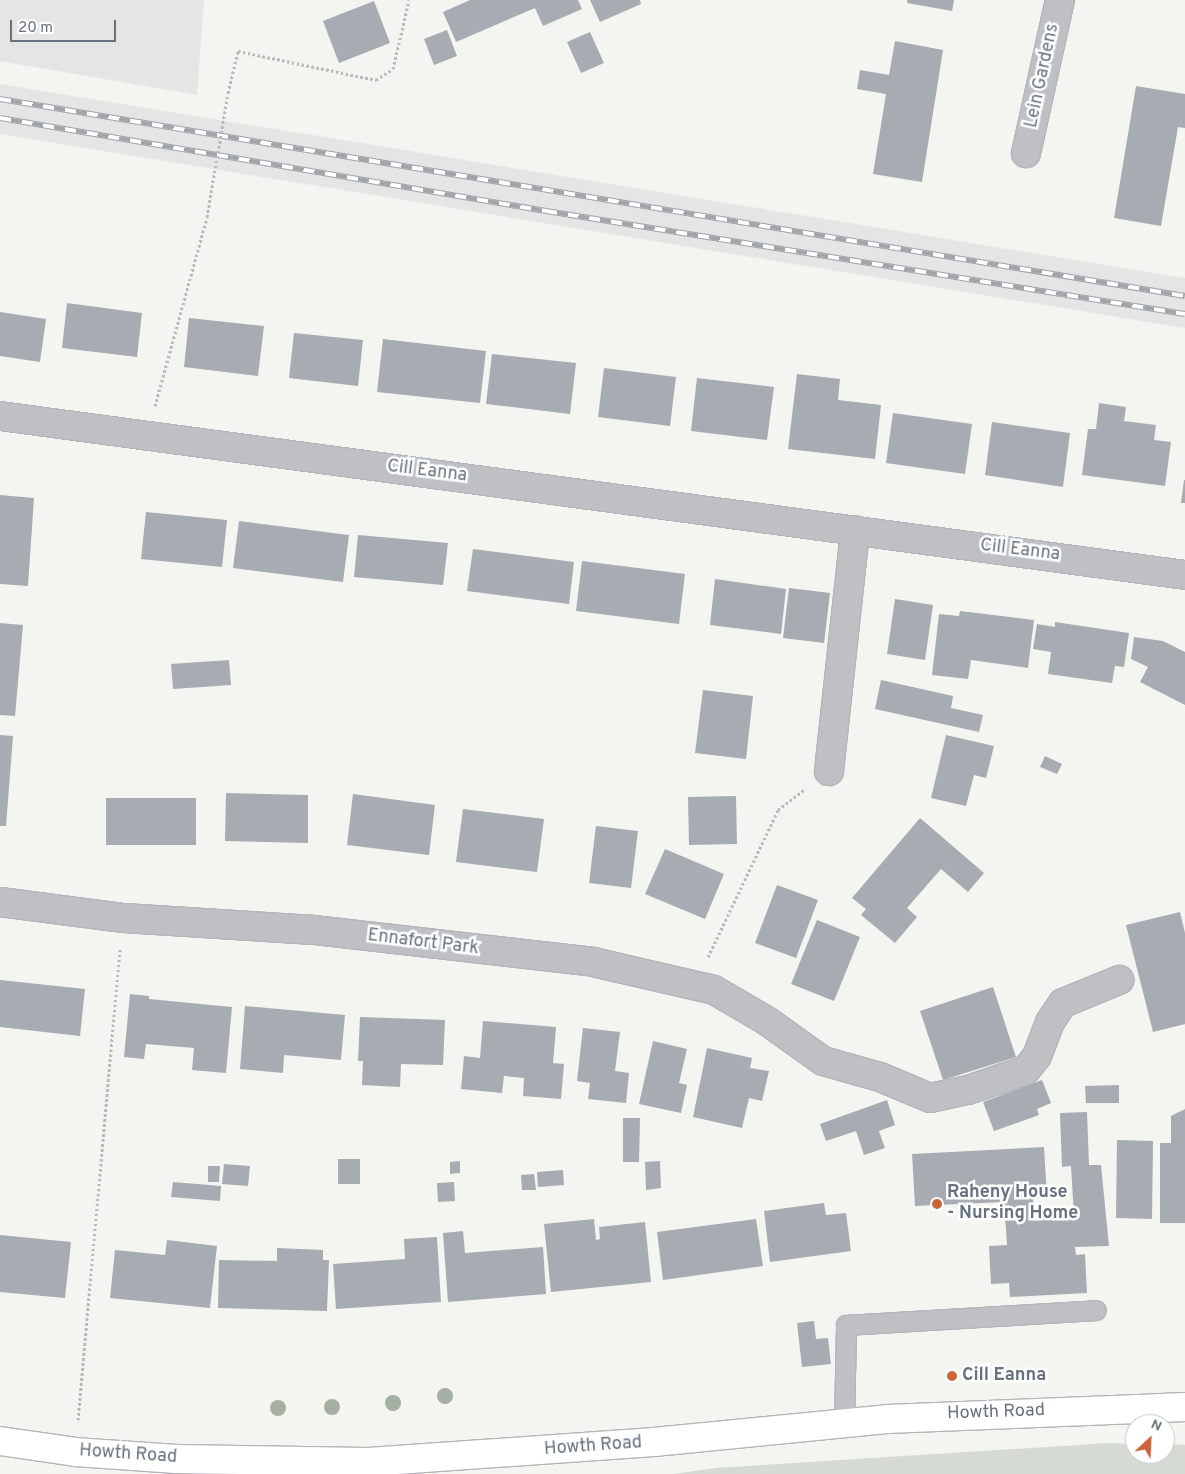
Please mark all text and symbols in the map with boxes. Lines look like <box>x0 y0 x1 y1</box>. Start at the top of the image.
scale bar <box>12 10 119 42</box>
text: 20 m <box>18 19 53 38</box>
street label: Lein Gardens <box>1021 22 1065 130</box>
street label: Cill Eanna <box>386 456 468 488</box>
street label: Cill Eanna <box>979 535 1061 567</box>
street label: Ennafort Park <box>366 925 480 961</box>
place label: Raheny House - Nursing Home <box>947 1183 1078 1226</box>
marker: Raheny House - Nursing Home <box>931 1198 943 1210</box>
place label: Cill Eanna <box>962 1365 1046 1387</box>
marker: Cill Eanna <box>946 1370 958 1382</box>
street label: Howth Road <box>947 1400 1045 1426</box>
north arrow <box>1125 1414 1175 1464</box>
text: N <box>1148 1416 1164 1436</box>
street label: Howth Road <box>543 1433 643 1461</box>
street label: Howth Road <box>78 1441 178 1469</box>

